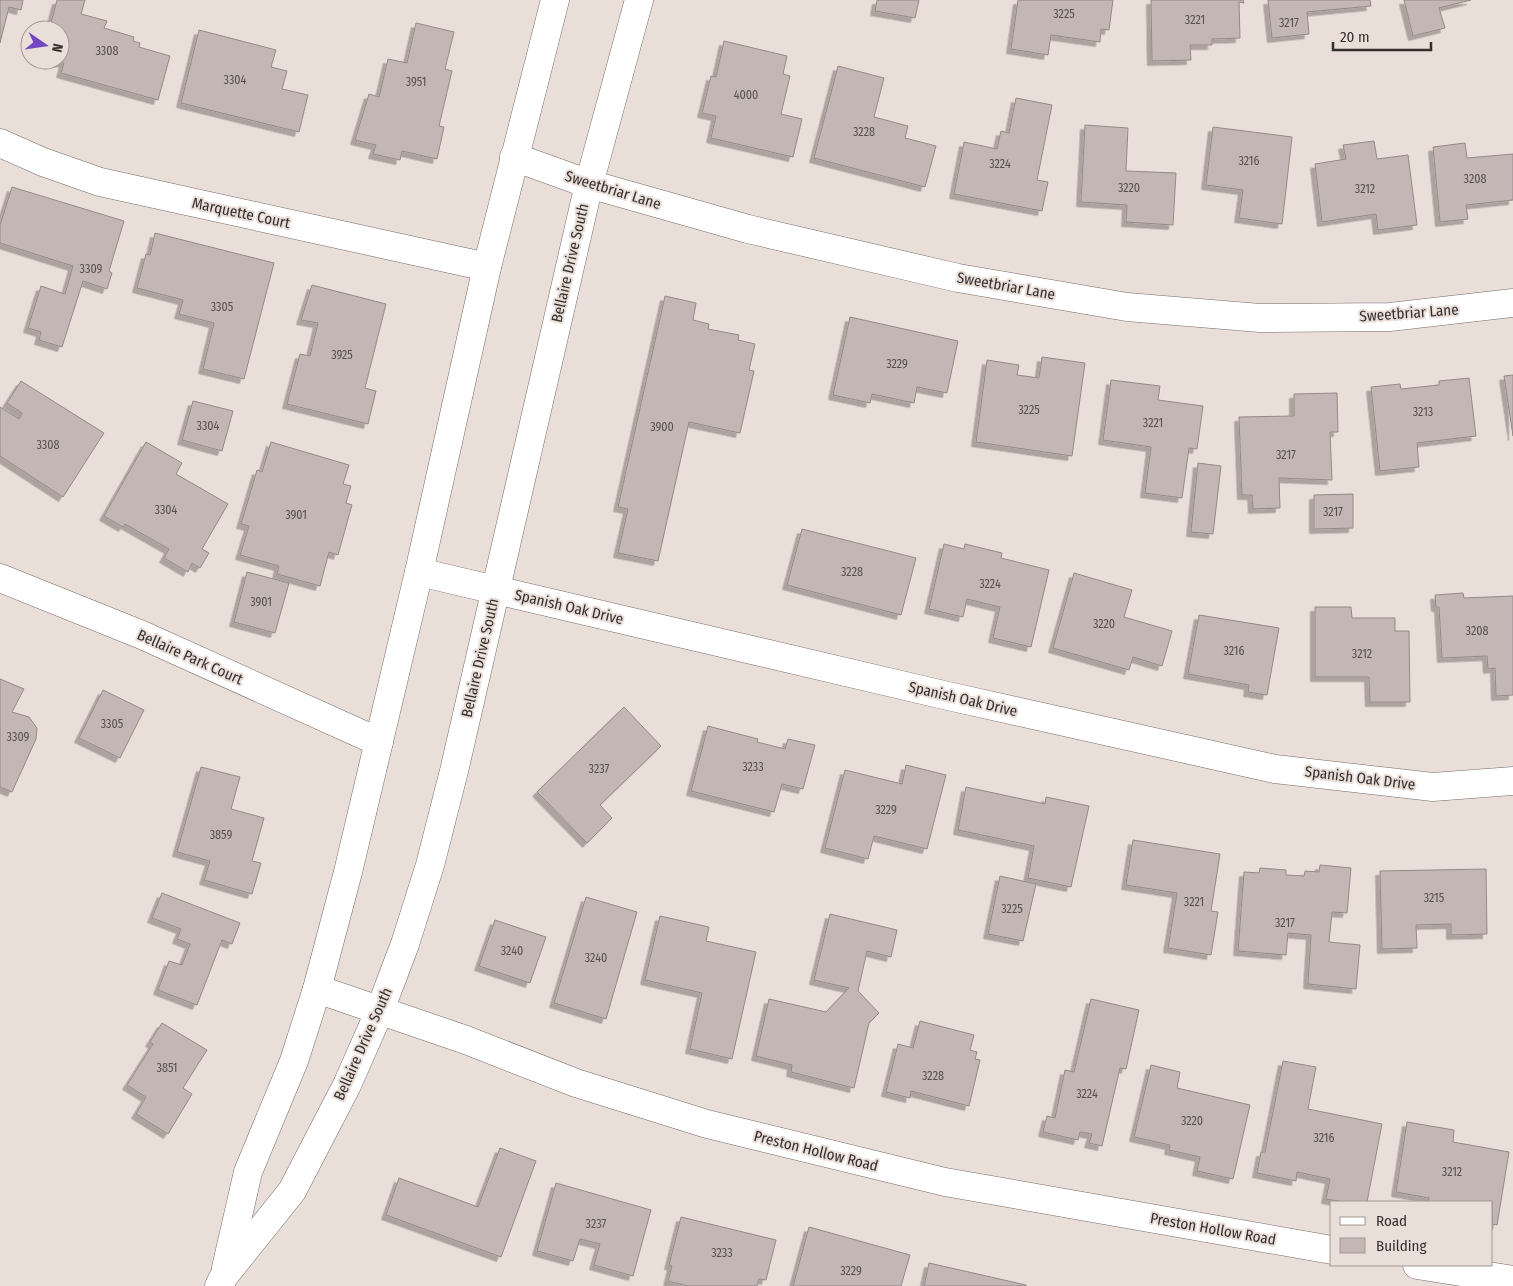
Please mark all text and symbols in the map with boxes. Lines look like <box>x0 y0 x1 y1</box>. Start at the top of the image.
house number: 3225 <box>1053 7 1075 21</box>
house number: 3221 <box>1185 13 1205 27</box>
house number: 3217 <box>1279 16 1299 30</box>
north arrow <box>20 20 70 70</box>
scale bar <box>1333 20 1430 52</box>
text: 20 m <box>1340 28 1370 46</box>
text: N <box>48 42 66 54</box>
house number: 3308 <box>95 44 119 58</box>
house number: 3304 <box>224 73 247 87</box>
house number: 3951 <box>406 75 426 89</box>
house number: 4000 <box>734 88 758 102</box>
house number: 3228 <box>853 125 875 139</box>
house number: 3216 <box>1239 154 1260 168</box>
house number: 3224 <box>989 157 1011 171</box>
street label: Sweetbriar Lane <box>563 167 663 213</box>
house number: 3208 <box>1464 172 1486 186</box>
house number: 3220 <box>1118 181 1140 195</box>
house number: 3212 <box>1355 182 1375 196</box>
street label: Marquette Court <box>190 194 292 232</box>
street label: Bellaire Drive South <box>548 202 592 324</box>
house number: 3309 <box>80 262 103 276</box>
street label: Sweetbriar Lane <box>956 269 1056 303</box>
house number: 3305 <box>211 300 234 314</box>
street label: Sweetbriar Lane <box>1359 301 1459 325</box>
house number: 3925 <box>331 348 353 362</box>
house number: 3229 <box>886 357 908 371</box>
house number: 3225 <box>1018 403 1040 417</box>
house number: 3213 <box>1413 405 1433 419</box>
house number: 3221 <box>1143 416 1163 430</box>
house number: 3304 <box>197 419 220 433</box>
house number: 3900 <box>650 420 674 434</box>
house number: 3308 <box>36 438 60 452</box>
house number: 3217 <box>1276 448 1296 462</box>
house number: 3304 <box>155 503 178 517</box>
house number: 3217 <box>1323 505 1343 519</box>
house number: 3901 <box>285 508 307 522</box>
house number: 3228 <box>841 565 863 579</box>
house number: 3224 <box>979 577 1001 591</box>
street label: Spanish Oak Drive <box>513 586 625 628</box>
house number: 3901 <box>250 595 272 609</box>
street label: Bellaire Drive South <box>458 597 502 719</box>
house number: 3220 <box>1093 617 1115 631</box>
house number: 3208 <box>1466 624 1488 638</box>
street label: Bellaire Park Court <box>134 626 246 688</box>
house number: 3216 <box>1224 644 1245 658</box>
house number: 3212 <box>1352 647 1372 661</box>
street label: Spanish Oak Drive <box>907 678 1019 720</box>
house number: 3305 <box>101 717 124 731</box>
house number: 3309 <box>7 730 30 744</box>
house number: 3233 <box>742 760 764 774</box>
house number: 3237 <box>589 762 610 776</box>
street label: Spanish Oak Drive <box>1304 762 1416 794</box>
house number: 3229 <box>875 803 897 817</box>
house number: 3859 <box>210 828 232 842</box>
house number: 3215 <box>1424 891 1445 905</box>
house number: 3221 <box>1184 895 1204 909</box>
house number: 3225 <box>1001 902 1023 916</box>
house number: 3217 <box>1275 916 1295 930</box>
house number: 3240 <box>501 944 523 958</box>
house number: 3240 <box>585 951 607 965</box>
street label: Bellaire Drive South <box>330 985 396 1103</box>
house number: 3851 <box>156 1061 178 1075</box>
house number: 3228 <box>922 1069 944 1083</box>
house number: 3224 <box>1076 1087 1098 1101</box>
house number: 3220 <box>1181 1114 1203 1128</box>
street label: Preston Hollow Road <box>752 1127 880 1175</box>
house number: 3216 <box>1314 1131 1335 1145</box>
house number: 3212 <box>1442 1165 1462 1179</box>
legend <box>1330 1201 1493 1266</box>
street label: Preston Hollow Road <box>1149 1209 1277 1249</box>
text: Road <box>1376 1212 1407 1230</box>
house number: 3237 <box>586 1217 607 1231</box>
text: Building <box>1376 1237 1427 1255</box>
house number: 3233 <box>711 1246 733 1260</box>
house number: 3229 <box>840 1264 862 1278</box>

